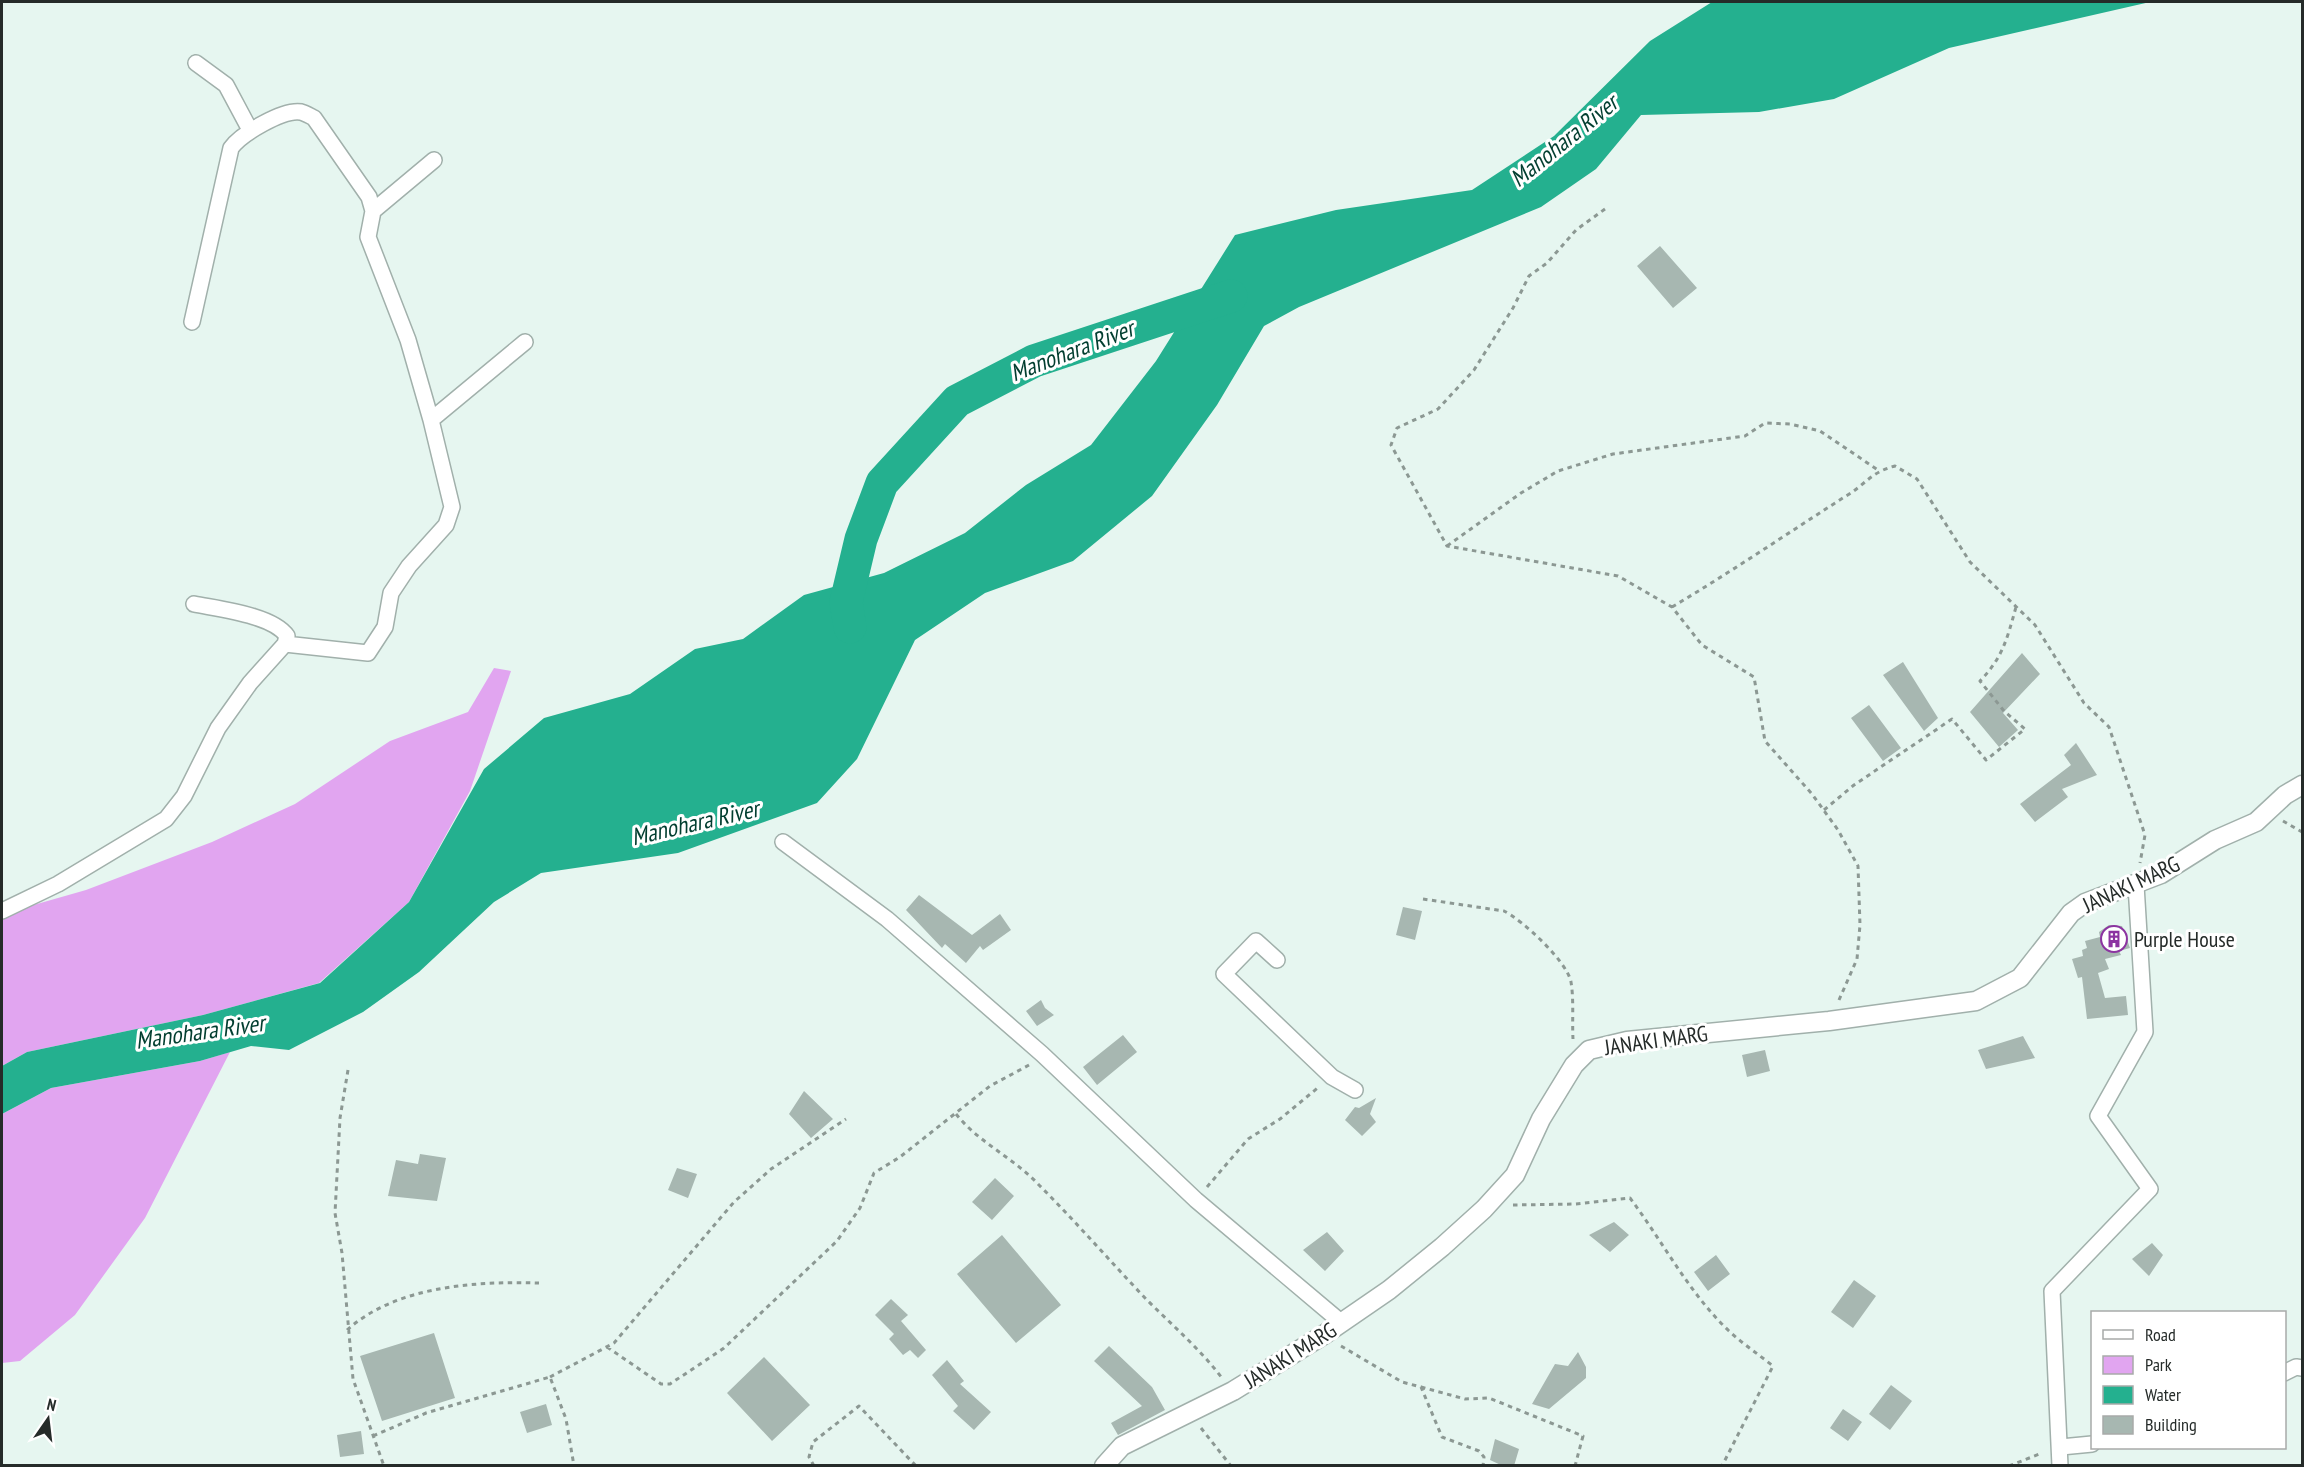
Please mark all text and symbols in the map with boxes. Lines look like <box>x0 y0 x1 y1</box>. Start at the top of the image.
water label: Manohara River <box>1504 86 1627 193</box>
water label: Manohara River <box>1006 312 1141 388</box>
water label: Manohara River <box>628 792 765 852</box>
street label: JANAKI MARG <box>2077 849 2184 919</box>
building icon: Purple House <box>2099 924 2129 954</box>
place label: Purple House <box>2134 925 2235 953</box>
water label: Manohara River <box>134 1007 270 1056</box>
street label: JANAKI MARG <box>1602 1019 1709 1061</box>
legend <box>2091 1311 2286 1449</box>
street label: JANAKI MARG <box>1238 1316 1341 1395</box>
text: Road <box>2145 1323 2176 1346</box>
text: Park <box>2145 1353 2172 1376</box>
text: Water <box>2145 1383 2181 1406</box>
north arrow <box>18 1389 78 1449</box>
text: N <box>45 1394 58 1415</box>
text: Building <box>2145 1413 2197 1436</box>

